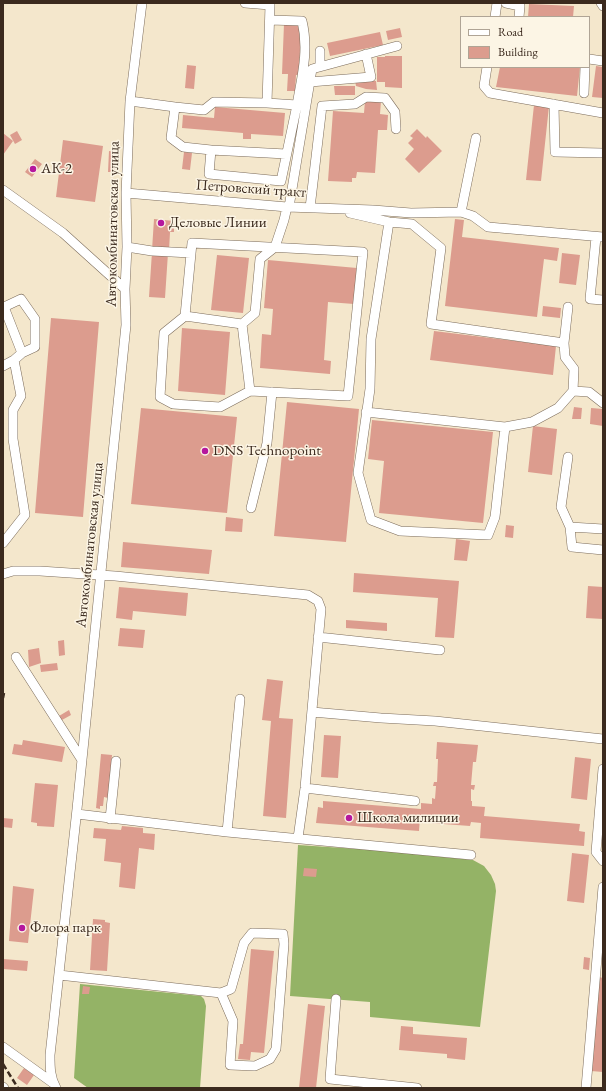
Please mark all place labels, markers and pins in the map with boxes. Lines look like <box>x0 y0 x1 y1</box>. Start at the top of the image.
place label: АК-2 <box>41 160 72 178</box>
marker: АК-2 <box>28 164 38 174</box>
place label: Деловые Линии <box>169 214 267 232</box>
marker: Деловые Линии <box>156 218 166 228</box>
place label: DNS Technopoint <box>213 442 321 460</box>
marker: DNS Technopoint <box>200 446 210 456</box>
place label: Школа милиции <box>357 809 459 827</box>
marker: Школа милиции <box>344 813 354 823</box>
place label: Флора парк <box>30 919 101 937</box>
marker: Флора парк <box>17 923 27 933</box>

